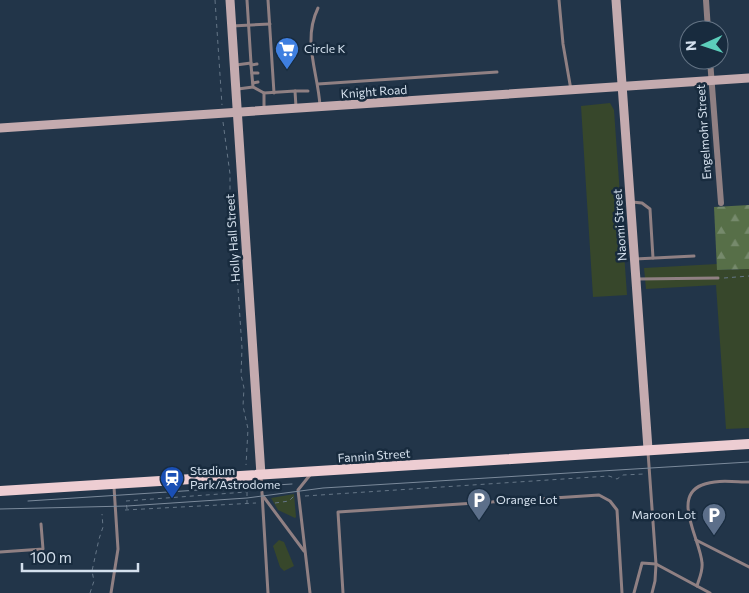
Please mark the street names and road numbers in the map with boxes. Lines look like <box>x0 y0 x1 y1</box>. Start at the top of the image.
street label: Knight Road <box>340 82 408 100</box>
street label: Engelmohr Street <box>693 84 713 180</box>
street label: Naomi Street <box>609 188 629 262</box>
street label: Holly Hall Street <box>222 193 242 283</box>
street label: Fannin Street <box>337 445 411 465</box>

